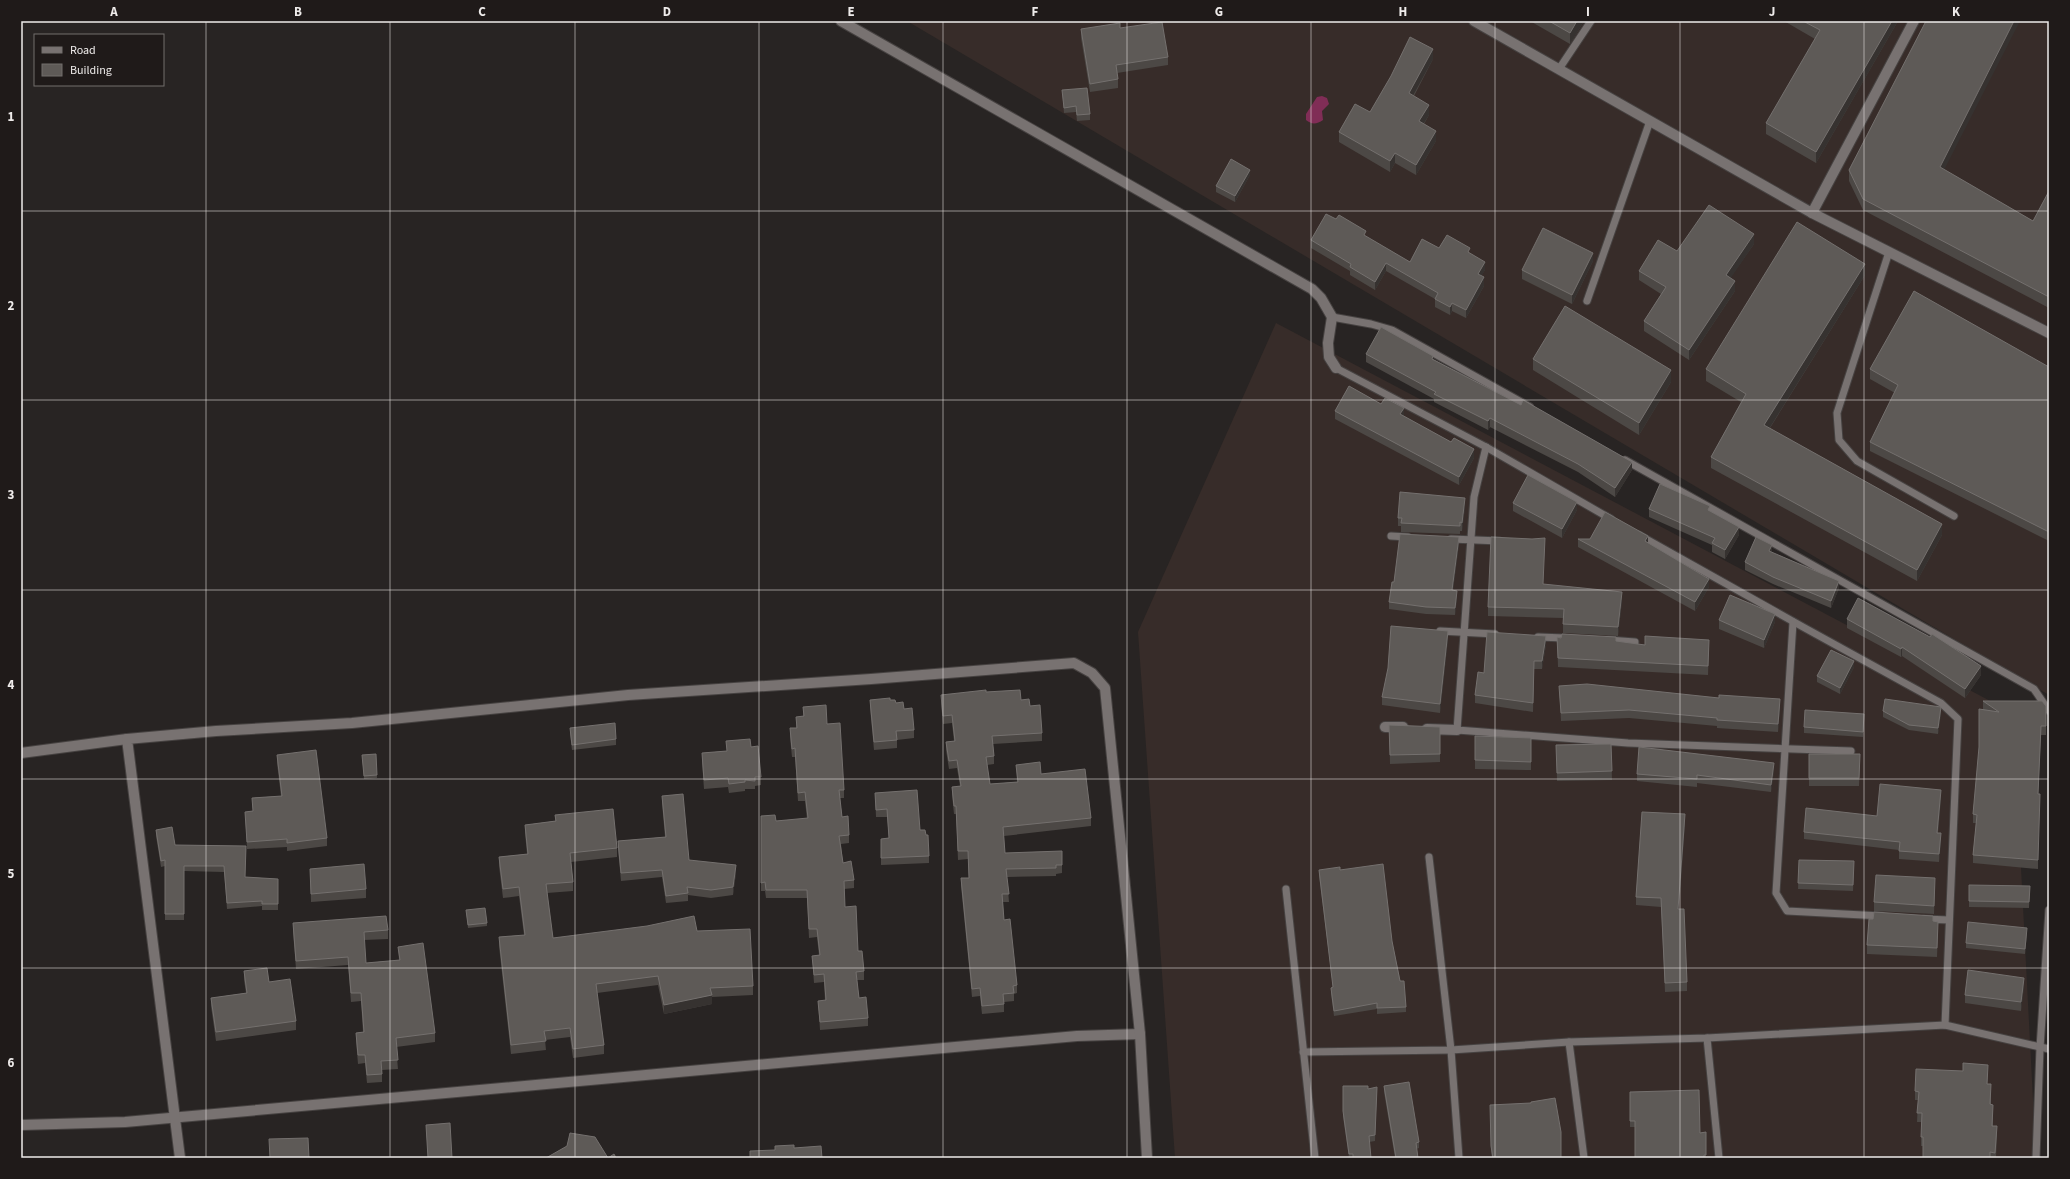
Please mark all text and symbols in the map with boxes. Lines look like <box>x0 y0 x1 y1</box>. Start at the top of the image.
text: A <box>109 3 118 21</box>
text: B <box>294 3 302 21</box>
text: C <box>478 3 486 21</box>
text: D <box>663 3 671 21</box>
text: E <box>847 3 855 21</box>
text: F <box>1032 3 1039 21</box>
text: G <box>1215 3 1223 21</box>
text: H <box>1399 3 1407 21</box>
text: I <box>1586 3 1590 21</box>
text: J <box>1769 3 1775 21</box>
text: K <box>1952 3 1961 21</box>
legend <box>34 34 164 86</box>
text: Road <box>70 42 96 59</box>
text: Building <box>70 62 112 79</box>
text: 1 <box>8 108 15 126</box>
text: 2 <box>8 297 15 315</box>
text: 3 <box>8 486 15 504</box>
text: 4 <box>8 676 15 694</box>
text: 5 <box>8 865 15 883</box>
text: 6 <box>8 1054 15 1072</box>

